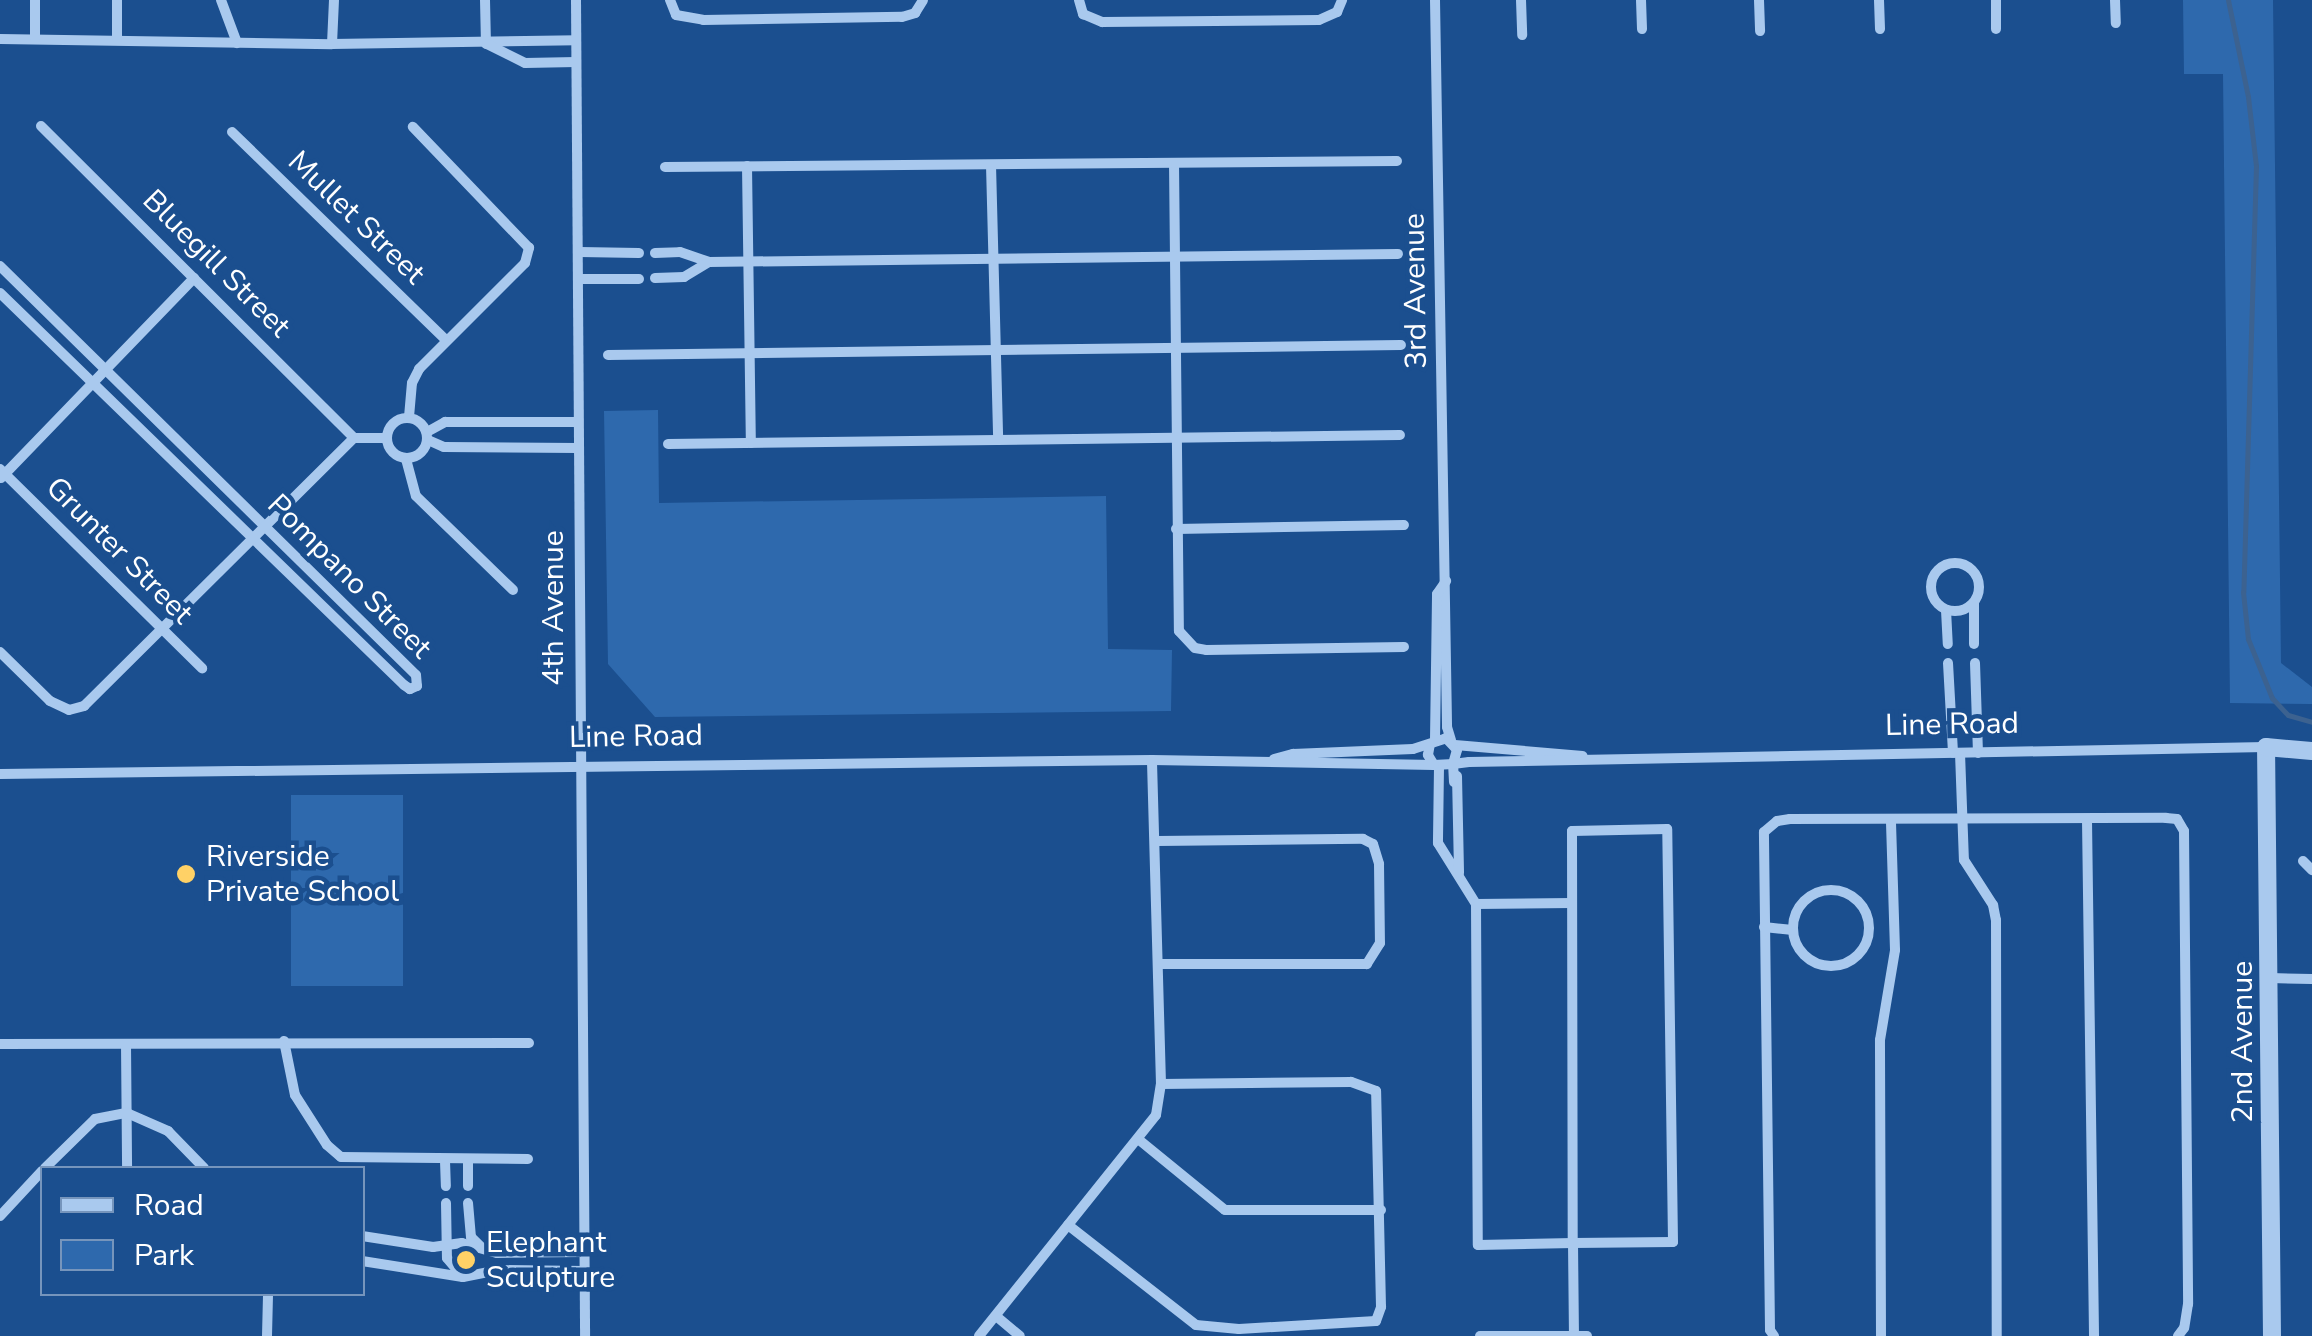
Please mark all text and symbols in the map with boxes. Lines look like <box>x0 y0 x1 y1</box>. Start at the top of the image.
street label: Mullet Street <box>280 144 432 292</box>
street label: Bluegill Street <box>135 183 297 345</box>
street label: 3rd Avenue <box>1397 213 1435 369</box>
street label: Grunter Street <box>38 470 200 632</box>
street label: Pompano Street <box>259 487 439 667</box>
street label: 4th Avenue <box>536 530 572 686</box>
street label: Line Road <box>1885 706 2019 744</box>
street label: Line Road <box>569 718 703 756</box>
place label: Riverside Private School <box>206 839 399 910</box>
marker: Riverside Private School <box>175 863 197 885</box>
street label: 2nd Avenue <box>2225 961 2261 1123</box>
legend <box>40 1166 365 1296</box>
text: Road <box>134 1185 204 1226</box>
place label: Elephant Sculpture <box>486 1225 615 1296</box>
text: Park <box>134 1235 194 1276</box>
marker: Elephant Sculpture <box>455 1249 477 1271</box>

